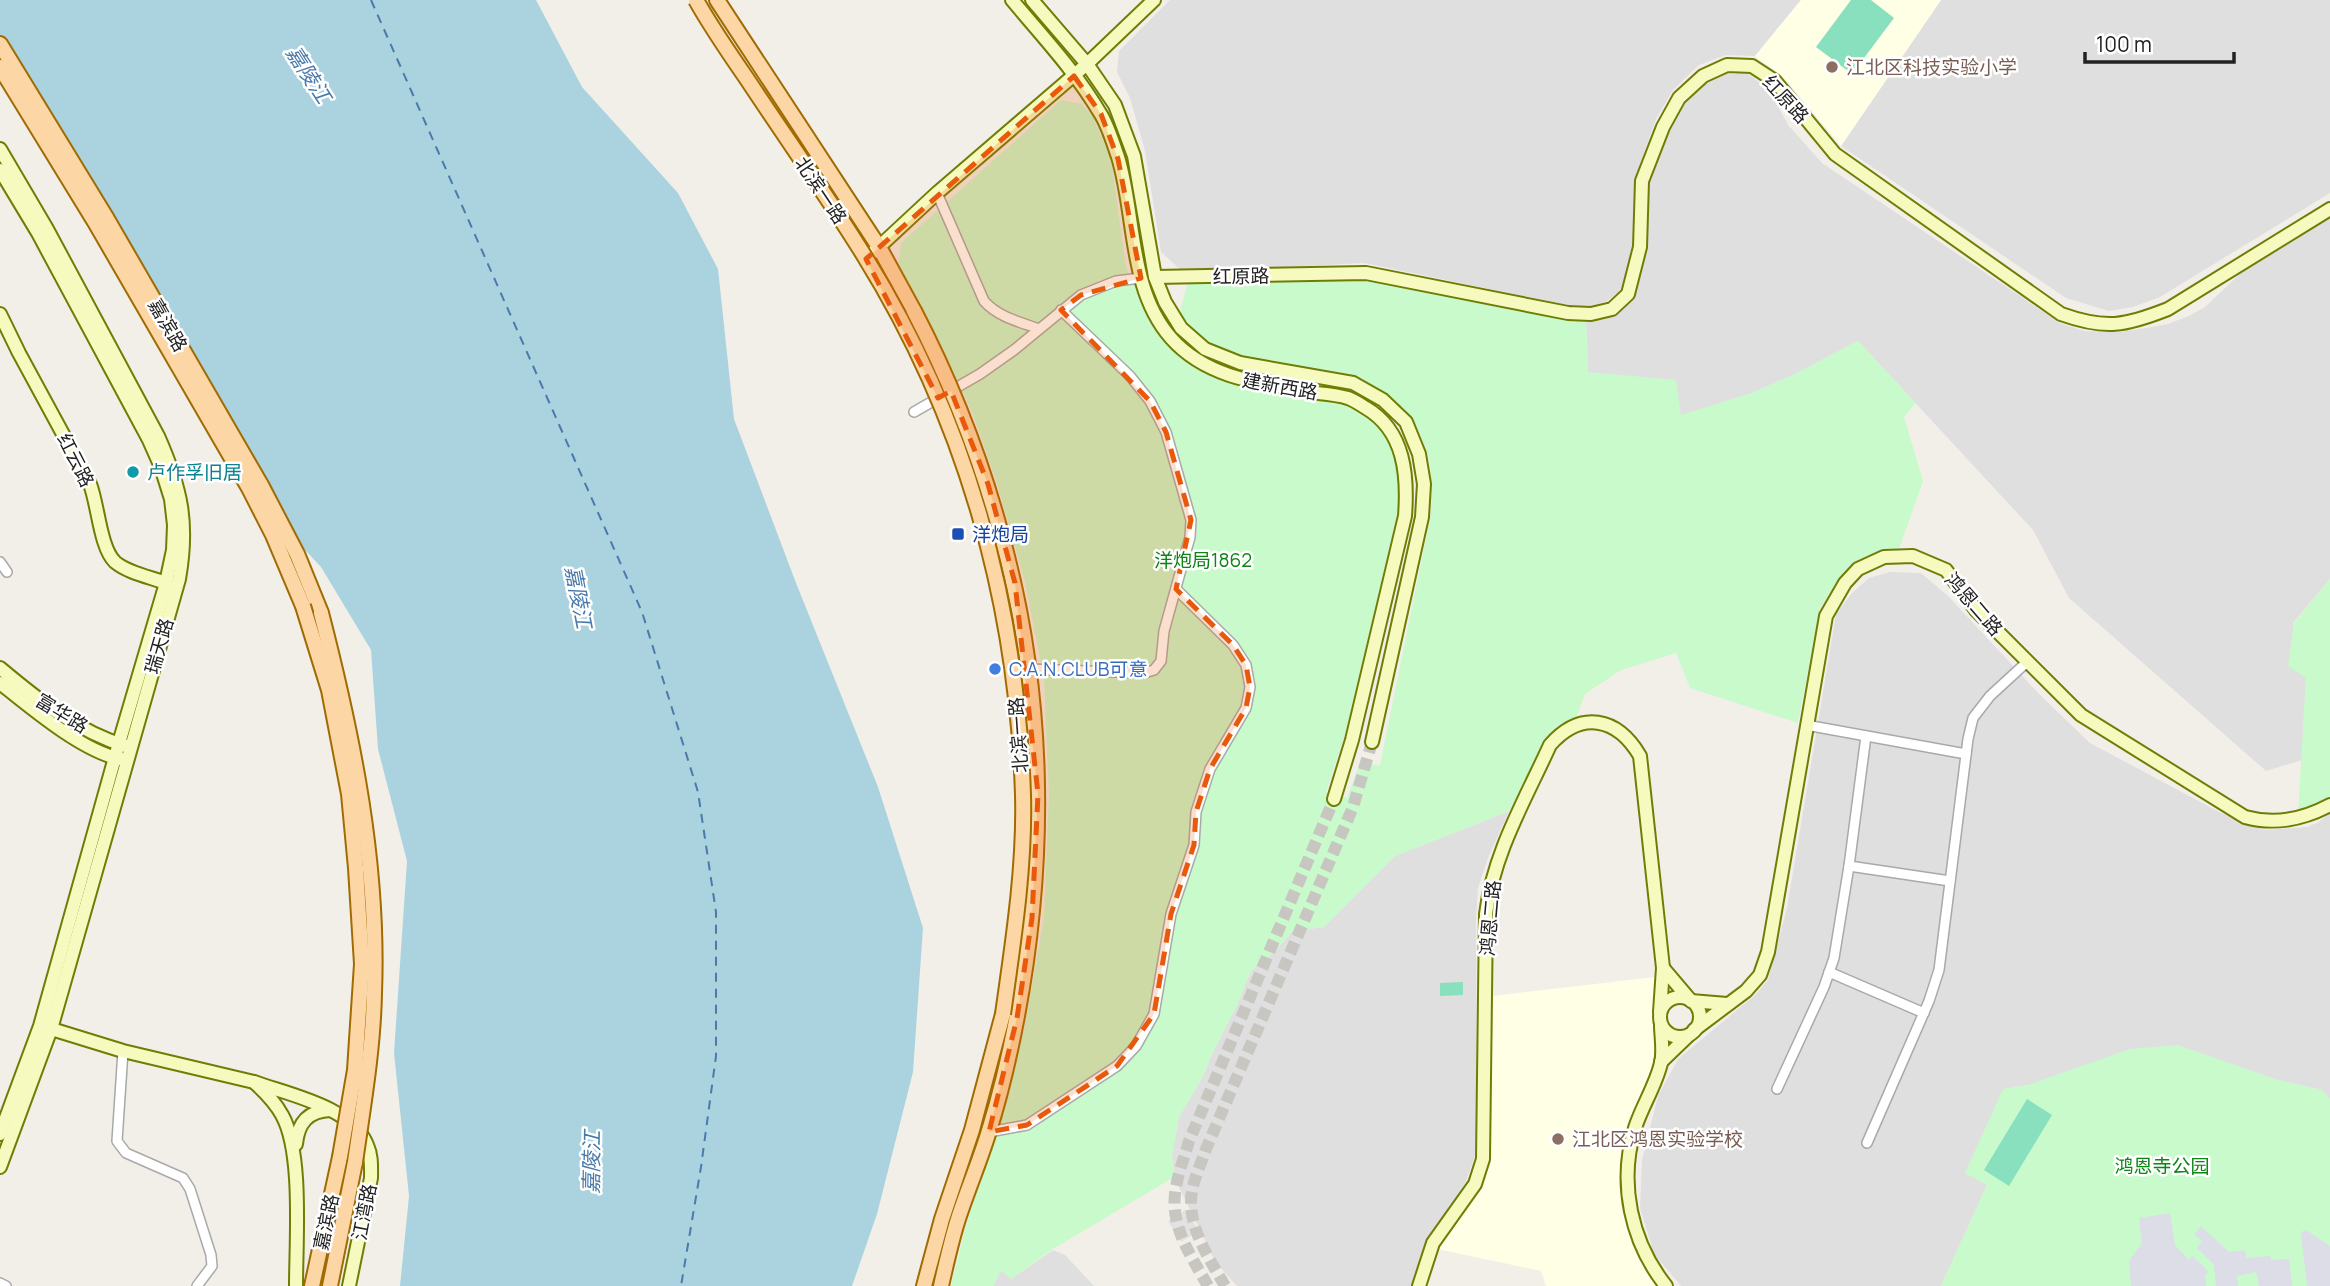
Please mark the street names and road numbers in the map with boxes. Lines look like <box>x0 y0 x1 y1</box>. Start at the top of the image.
street label: 红原路 <box>1757 69 1815 129</box>
street label: 北滨一路 <box>789 151 853 229</box>
street label: 红原路 <box>1212 263 1270 289</box>
street label: 嘉滨路 <box>142 294 194 356</box>
street label: 建新西路 <box>1240 367 1320 405</box>
street label: 红云路 <box>51 429 101 491</box>
street label: 鸿恩二路 <box>1939 567 2009 641</box>
street label: 瑞天路 <box>139 615 179 677</box>
street label: 富华路 <box>31 687 93 739</box>
street label: 北滨一路 <box>1002 696 1034 774</box>
street label: 鸿恩二路 <box>1474 879 1506 957</box>
street label: 江湾路 <box>346 1182 382 1242</box>
street label: 嘉滨路 <box>307 1191 345 1253</box>

